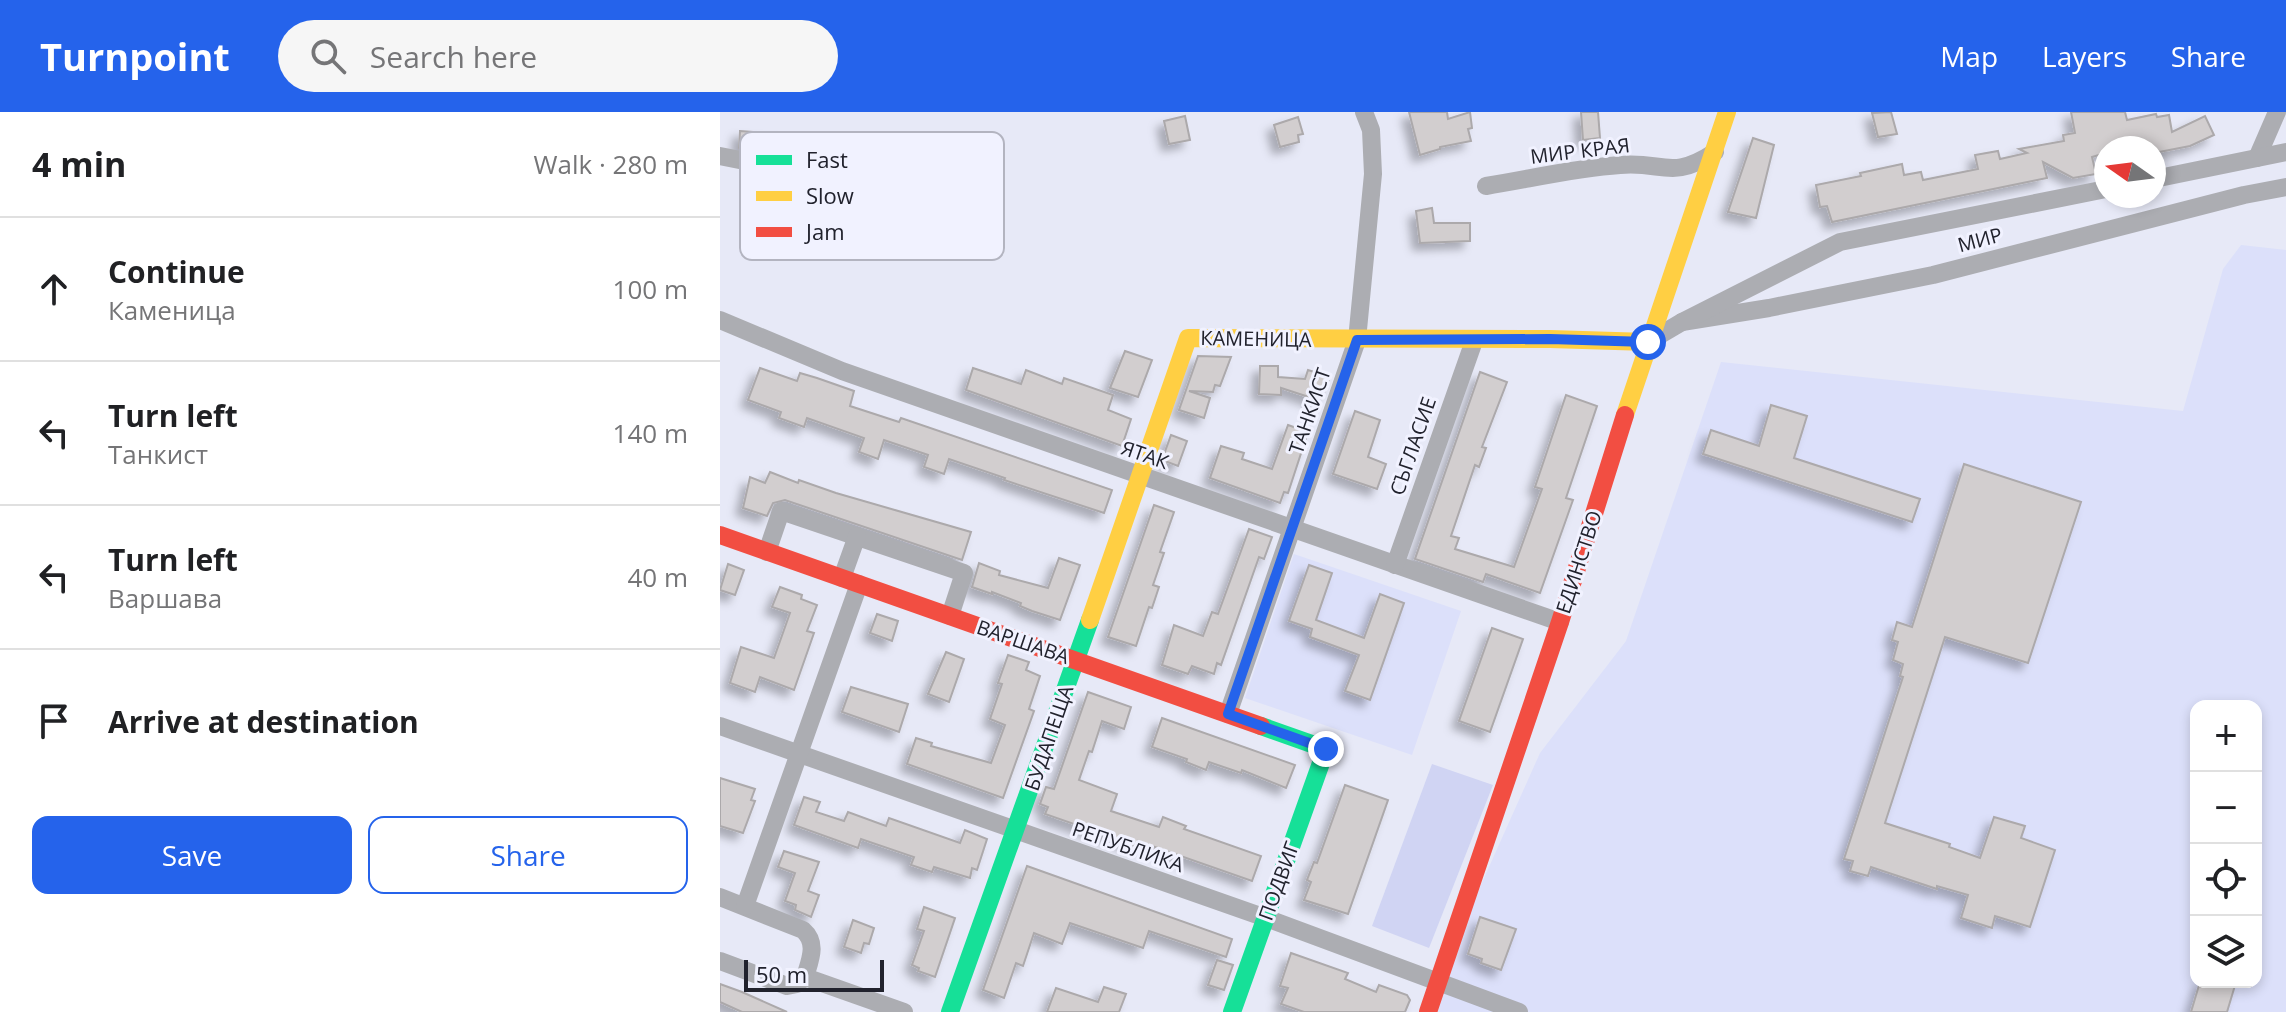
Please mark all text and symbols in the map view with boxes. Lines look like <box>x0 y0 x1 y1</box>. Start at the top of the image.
search box <box>278 20 838 92</box>
text: Turnpoint <box>40 30 230 82</box>
icon: search <box>306 34 350 78</box>
text: Search here <box>370 36 537 77</box>
text: Map <box>1940 37 1998 75</box>
text: Layers <box>2042 37 2127 75</box>
text: Share <box>2171 37 2246 75</box>
street label: МИР КРАЯ <box>1529 131 1631 170</box>
legend <box>740 132 1004 260</box>
north arrow <box>2094 136 2166 208</box>
text: 4 min <box>32 141 126 187</box>
text: Fast <box>806 144 848 174</box>
text: Walk · 280 m <box>534 146 688 182</box>
text: Slow <box>806 180 854 210</box>
text: Jam <box>804 216 845 246</box>
street label: МИР <box>1955 221 2005 258</box>
text: Continue <box>108 251 245 292</box>
icon: ahead <box>32 267 76 311</box>
text: 100 m <box>613 271 688 307</box>
text: Каменица <box>108 292 236 328</box>
street label: КАМЕНИЦА <box>1200 324 1312 353</box>
route start <box>1630 324 1666 360</box>
street label: ТАНКИСТ <box>1282 364 1337 458</box>
street label: СЪГЛАСИЕ <box>1383 393 1442 499</box>
text: Turn left <box>108 395 238 436</box>
icon: left <box>32 411 76 455</box>
text: 140 m <box>613 415 688 451</box>
street label: ЯТАК <box>1118 434 1173 475</box>
text: Танкист <box>108 436 208 472</box>
street label: ЕДИНСТВО <box>1549 507 1608 617</box>
text: Turn left <box>108 539 238 580</box>
icon: left <box>32 555 76 599</box>
text: 40 m <box>627 559 688 595</box>
text: Варшава <box>108 580 222 616</box>
street label: ВАРШАВА <box>973 613 1073 670</box>
street label: БУДАПЕЩА <box>1018 681 1079 794</box>
icon: arrive <box>32 699 76 743</box>
map controls <box>2190 700 2262 988</box>
button: + <box>2190 700 2262 772</box>
text: Arrive at destination <box>108 701 419 742</box>
route end <box>1308 731 1344 767</box>
button: − <box>2190 772 2262 844</box>
street label: РЕПУБЛИКА <box>1069 815 1188 878</box>
button: Save <box>32 816 352 894</box>
button: Share <box>368 816 688 894</box>
street label: ПОДВИГ <box>1252 838 1305 924</box>
button: locate <box>2190 844 2262 916</box>
button: layers <box>2190 916 2262 988</box>
scale bar <box>744 956 884 992</box>
text: 50 m <box>756 959 807 989</box>

